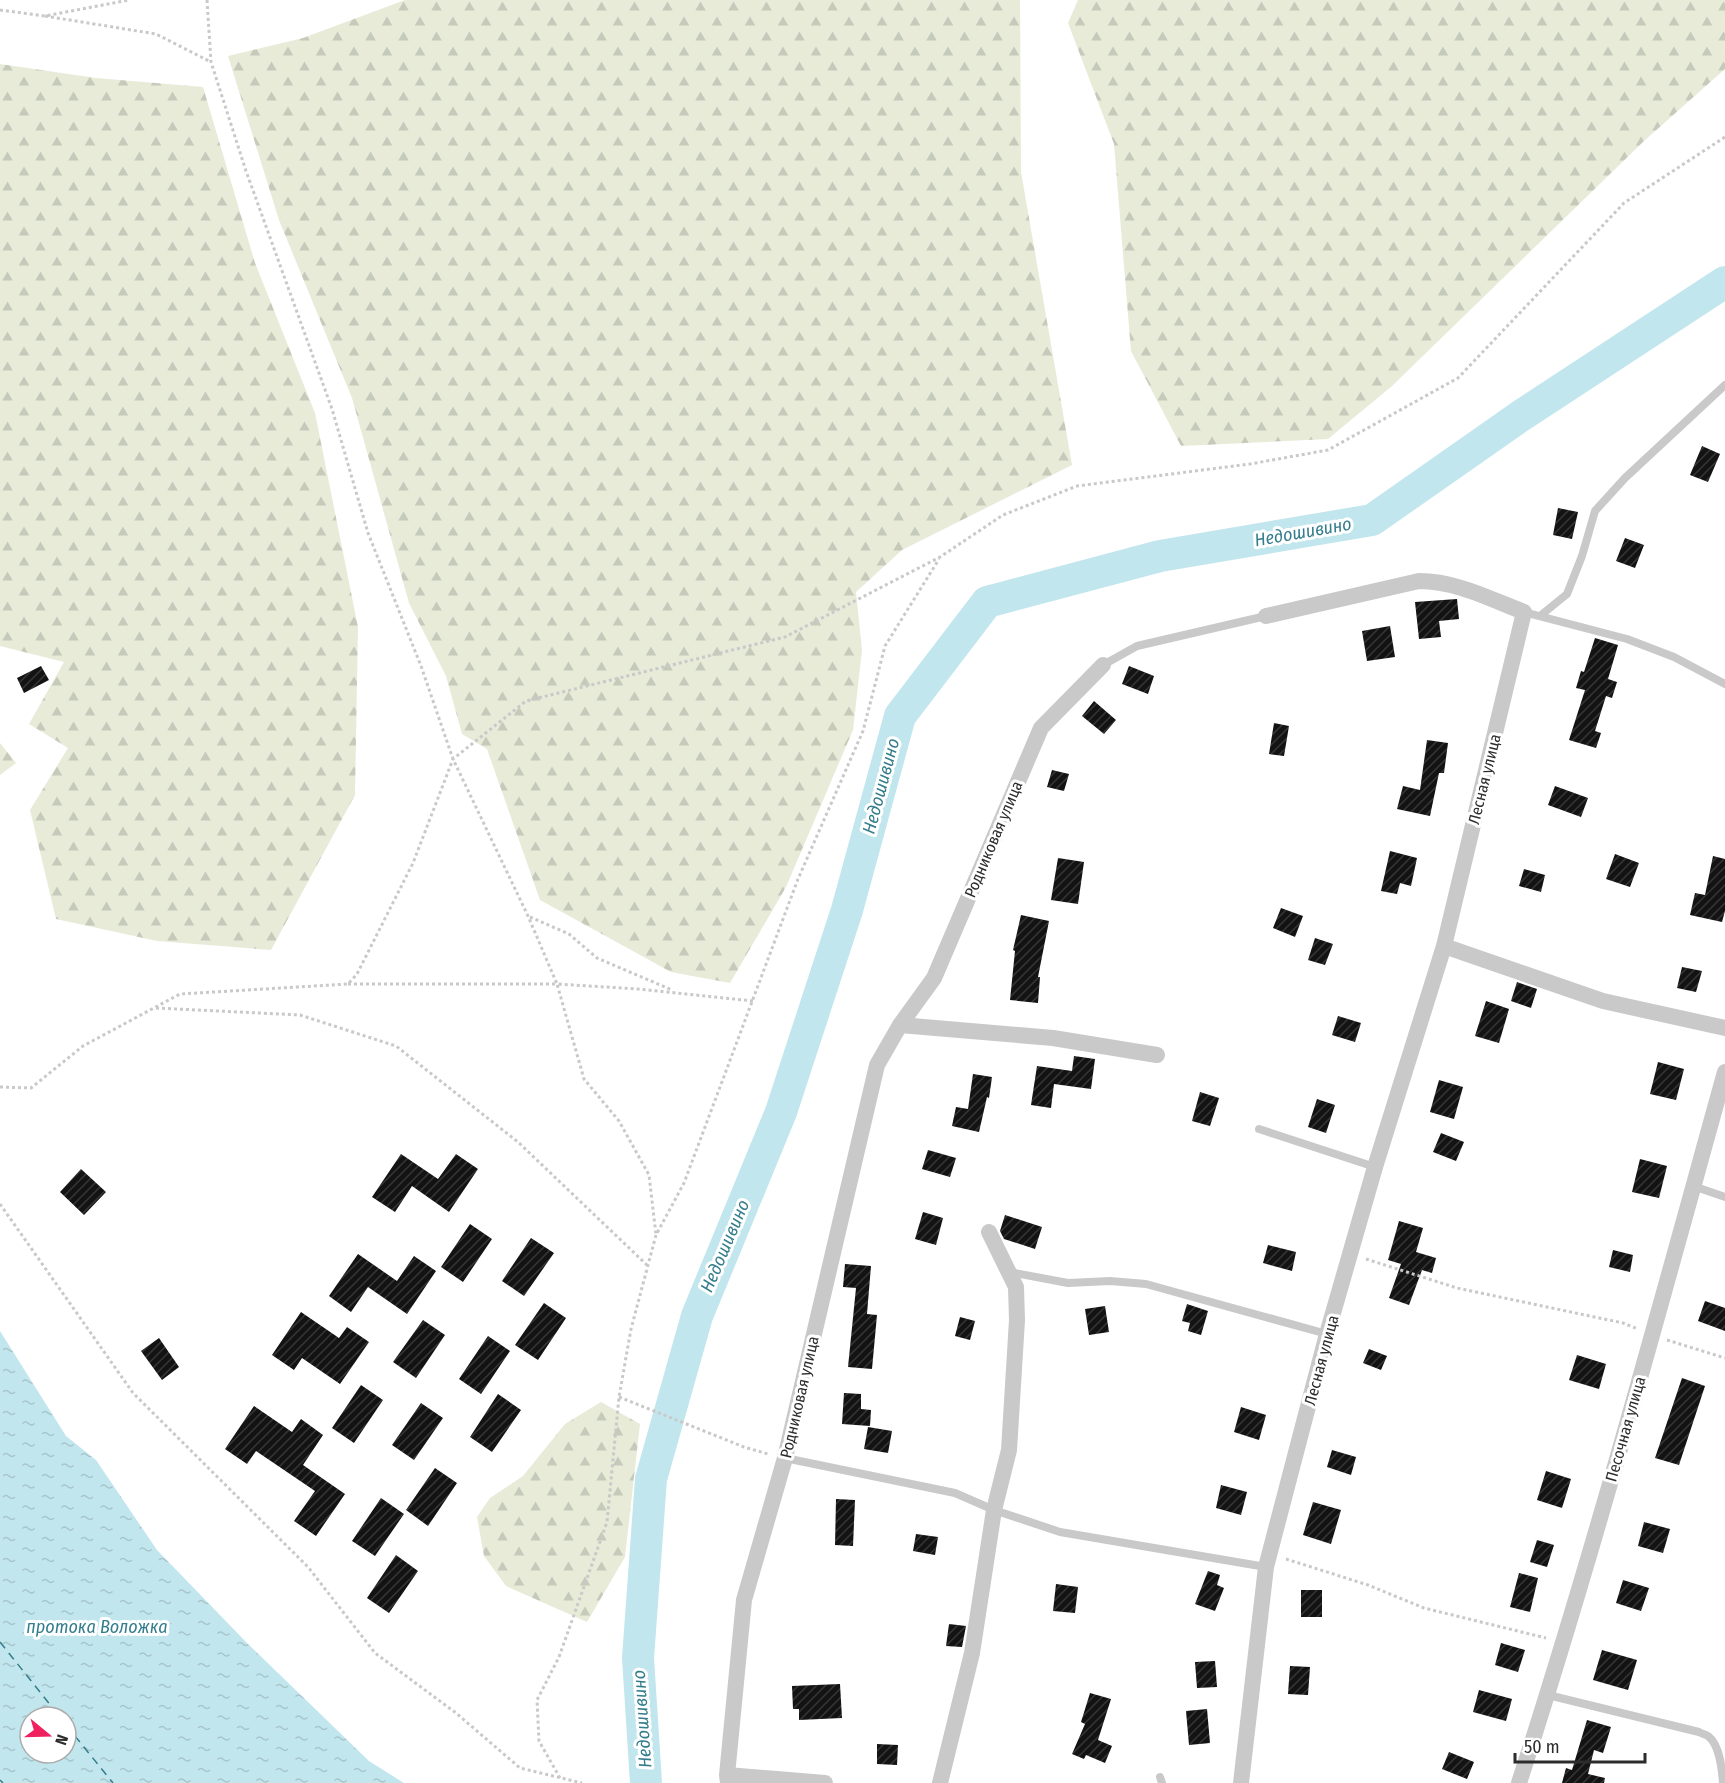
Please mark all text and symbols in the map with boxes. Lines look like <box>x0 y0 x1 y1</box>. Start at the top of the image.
water label: Недошивино <box>1253 513 1353 551</box>
street label: Лесная улица <box>1464 732 1505 826</box>
water label: Недошивино <box>858 736 904 836</box>
street label: Родниковая улица <box>960 778 1027 900</box>
water label: Недошивино <box>696 1197 754 1295</box>
street label: Лесная улица <box>1300 1313 1343 1407</box>
street label: Родниковая улица <box>776 1334 823 1460</box>
street label: Песочная улица <box>1601 1374 1650 1484</box>
water label: протока Воложка <box>26 1616 168 1638</box>
water label: Недошивино <box>628 1669 656 1769</box>
north arrow <box>18 1705 78 1765</box>
scale bar <box>1515 1726 1646 1764</box>
text: N <box>51 1732 72 1747</box>
text: 50 m <box>1524 1736 1560 1758</box>

